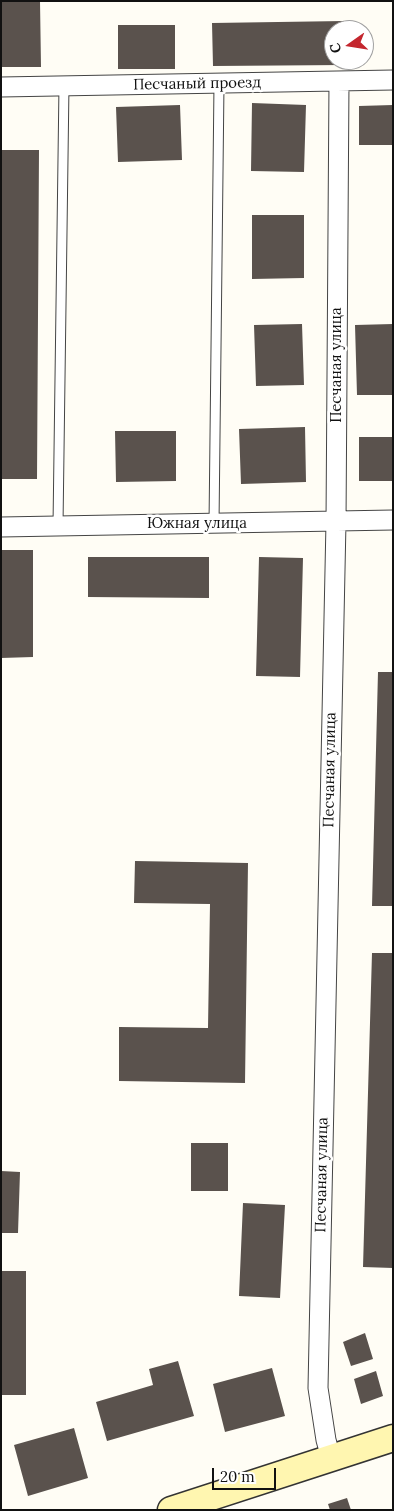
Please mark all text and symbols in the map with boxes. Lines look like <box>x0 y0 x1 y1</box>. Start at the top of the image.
north arrow <box>324 20 374 70</box>
text: С <box>326 41 345 55</box>
street label: Песчаный проезд <box>133 74 261 94</box>
street label: Песчаная улица <box>328 307 346 423</box>
street label: Южная улица <box>147 515 247 533</box>
street label: Песчаная улица <box>320 712 340 828</box>
street label: Песчаная улица <box>312 1117 332 1233</box>
scale bar <box>214 1458 278 1490</box>
text: 20 m <box>220 1467 255 1486</box>

